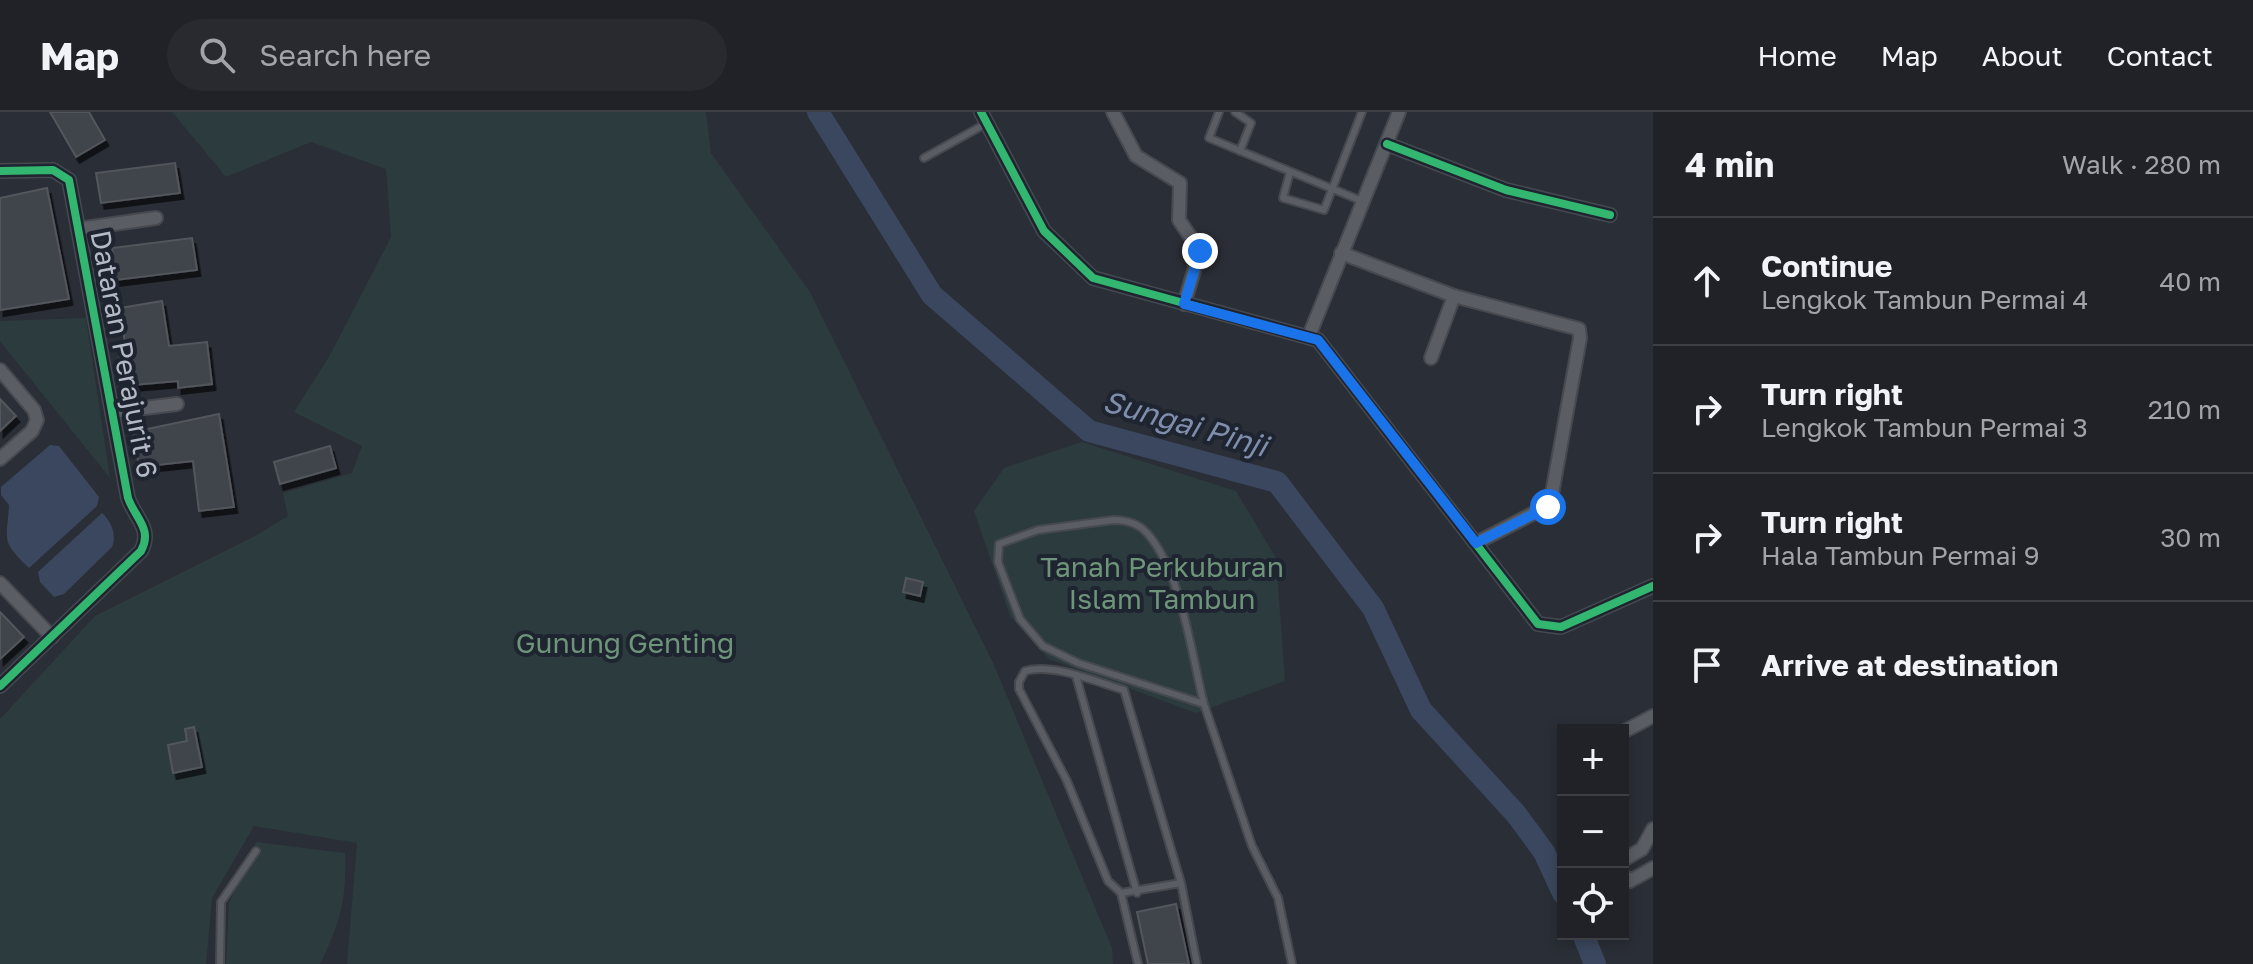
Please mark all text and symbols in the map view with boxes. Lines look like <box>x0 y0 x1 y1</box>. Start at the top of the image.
search box <box>167 19 727 91</box>
text: Map <box>40 33 119 78</box>
icon: search <box>195 33 239 77</box>
text: Search here <box>259 37 431 73</box>
text: Home <box>1758 39 1837 72</box>
text: Map <box>1881 39 1938 72</box>
text: About <box>1982 39 2063 72</box>
text: Contact <box>2107 39 2213 72</box>
text: 4 min <box>1685 144 1774 184</box>
text: Walk · 280 m <box>2062 149 2221 180</box>
street label: Dataran Perajurit 6 <box>84 227 165 481</box>
route end <box>1182 233 1218 269</box>
text: Continue <box>1761 248 1892 284</box>
icon: ahead <box>1685 259 1729 303</box>
text: 40 m <box>2160 266 2221 297</box>
text: Lengkok Tambun Permai 4 <box>1761 284 2088 315</box>
text: Turn right <box>1761 376 1903 412</box>
water label: Sungai Pinji <box>1099 382 1274 464</box>
icon: right <box>1685 387 1729 431</box>
text: 210 m <box>2148 394 2221 425</box>
text: Lengkok Tambun Permai 3 <box>1761 412 2088 443</box>
route start <box>1530 489 1566 525</box>
text: Turn right <box>1761 504 1903 540</box>
icon: right <box>1685 515 1729 559</box>
text: 30 m <box>2160 522 2221 553</box>
text: Hala Tambun Permai 9 <box>1761 540 2040 571</box>
park label: Tanah Perkuburan Islam Tambun <box>1040 550 1284 615</box>
park label: Gunung Genting <box>516 626 734 659</box>
icon: arrive <box>1685 643 1729 687</box>
text: Arrive at destination <box>1761 647 2058 683</box>
map controls <box>1557 724 1629 940</box>
button: + <box>1557 724 1629 796</box>
button: − <box>1557 796 1629 868</box>
button: locate <box>1557 868 1629 940</box>

